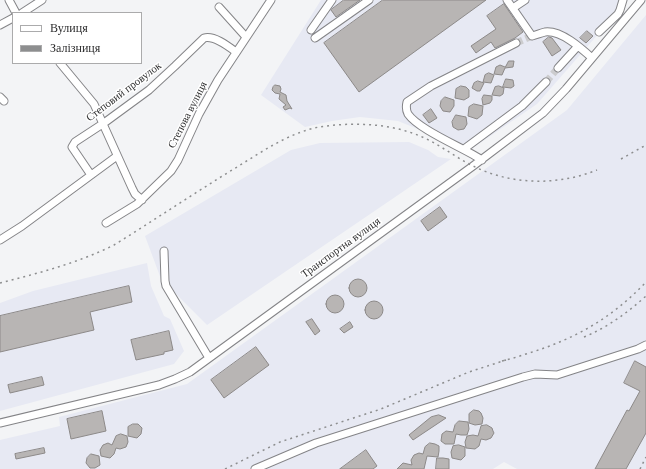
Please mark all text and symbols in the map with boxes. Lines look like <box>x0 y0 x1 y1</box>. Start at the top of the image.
legend <box>12 12 142 64</box>
text: Вулиця <box>50 21 88 35</box>
text: Залізниця <box>50 41 100 55</box>
street label: Степовий провулок <box>84 59 164 125</box>
street label: Степова вулиця <box>166 79 210 151</box>
street label: Транспортна вулиця <box>299 215 383 281</box>

